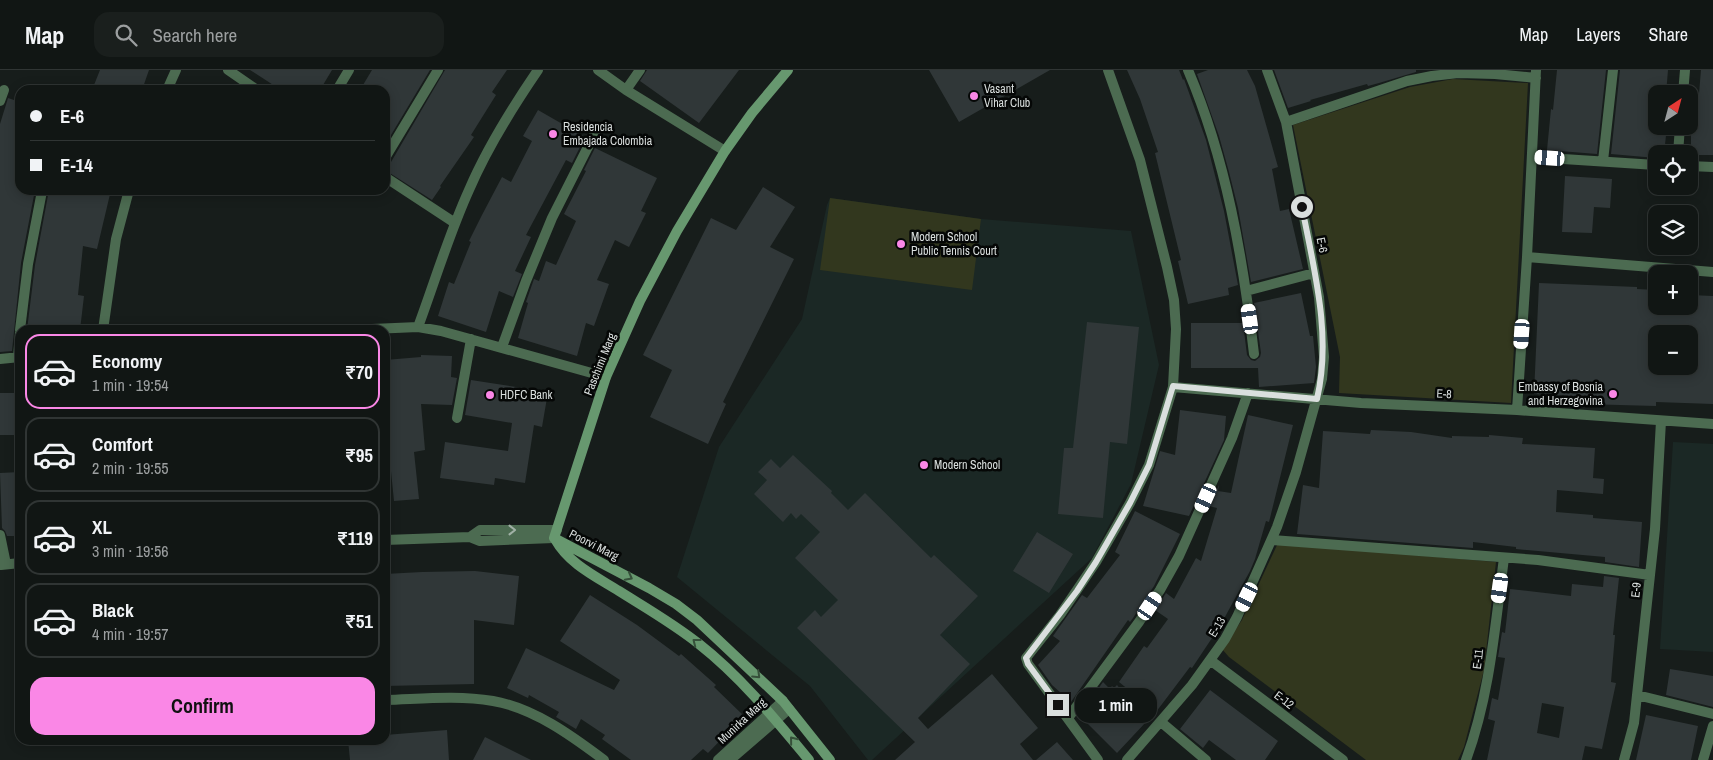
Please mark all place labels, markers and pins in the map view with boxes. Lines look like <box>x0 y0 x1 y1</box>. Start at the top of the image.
place label: Vasant Vihar Club <box>984 81 1030 111</box>
marker: Vasant Vihar Club <box>968 90 980 102</box>
place label: Residencia Embajada Colombia <box>563 119 653 149</box>
marker: Residencia Embajada Colombia <box>547 128 559 140</box>
place label: Modern School Public Tennis Court <box>911 229 997 259</box>
marker: Modern School Public Tennis Court <box>895 238 907 250</box>
place label: Embassy of Bosnia and Herzegovina <box>1518 379 1604 409</box>
place label: HDFC Bank <box>500 387 553 403</box>
marker: Embassy of Bosnia and Herzegovina <box>1607 388 1619 400</box>
marker: HDFC Bank <box>484 389 496 401</box>
place label: Modern School <box>934 457 1000 473</box>
marker: Modern School <box>918 459 930 471</box>

